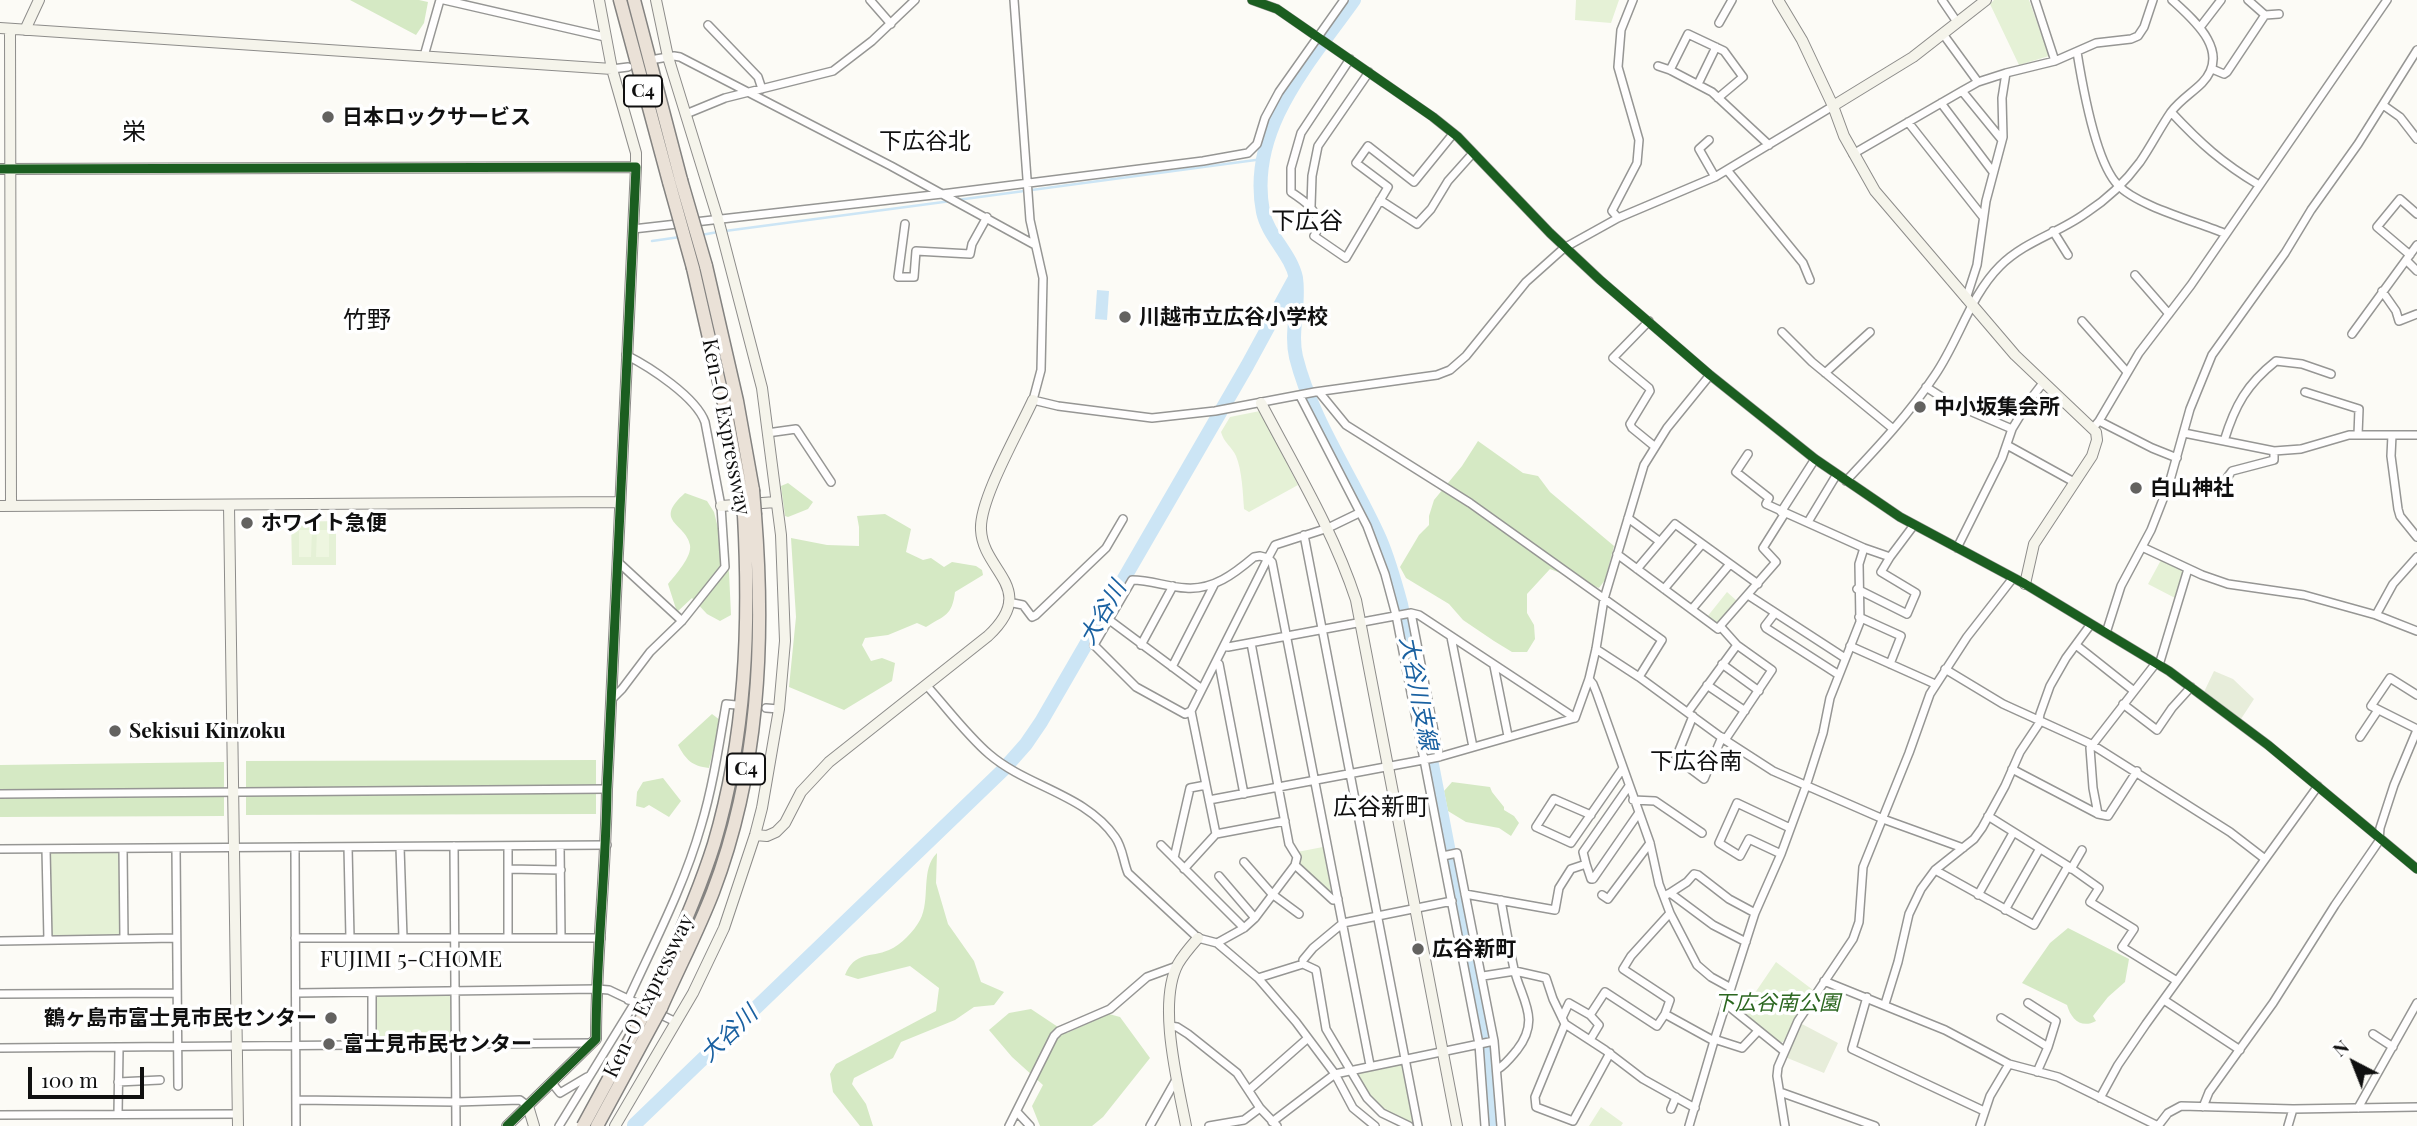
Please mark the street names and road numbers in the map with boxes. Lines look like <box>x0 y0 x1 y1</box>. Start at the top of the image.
road number: C4 <box>624 76 662 106</box>
street label: Ken-O Expressway <box>697 337 755 517</box>
road number: C4 <box>727 754 765 784</box>
street label: Ken-O Expressway <box>598 910 700 1082</box>

